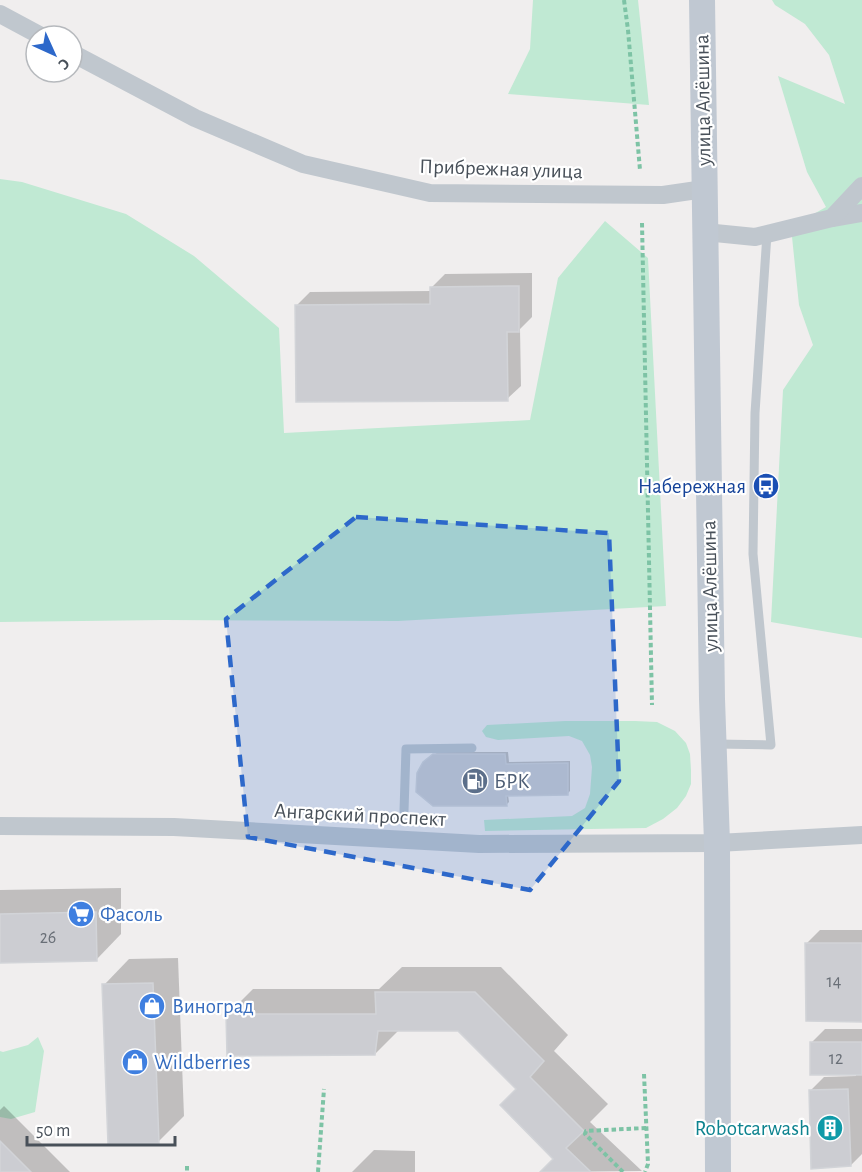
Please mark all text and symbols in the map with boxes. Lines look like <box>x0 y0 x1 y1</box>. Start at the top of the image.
north arrow <box>24 24 84 84</box>
street label: улица Алёшина <box>691 34 715 167</box>
text: С <box>55 55 73 73</box>
street label: Прибрежная улица <box>419 156 583 182</box>
bus stop icon: Набережная <box>751 471 781 501</box>
place label: Набережная <box>638 476 746 497</box>
street label: улица Алёшина <box>698 520 722 653</box>
fuel station icon: БРК <box>460 766 490 796</box>
place label: БРК <box>494 771 529 792</box>
street label: Ангарский проспект <box>274 800 447 830</box>
supermarket icon: Фасоль <box>66 899 96 929</box>
place label: Фасоль <box>100 904 162 925</box>
house number: 26 <box>40 929 56 947</box>
house number: 14 <box>827 973 842 991</box>
shop icon: Виноград <box>137 991 167 1021</box>
place label: Виноград <box>172 996 254 1017</box>
shop icon: Wildberries <box>120 1047 150 1077</box>
house number: 12 <box>829 1050 843 1068</box>
place label: Wildberries <box>154 1052 250 1073</box>
scale bar <box>27 1109 176 1147</box>
building icon: Robotcarwash <box>815 1113 845 1143</box>
place label: Robotcarwash <box>695 1118 810 1139</box>
text: 50 m <box>36 1122 70 1140</box>

